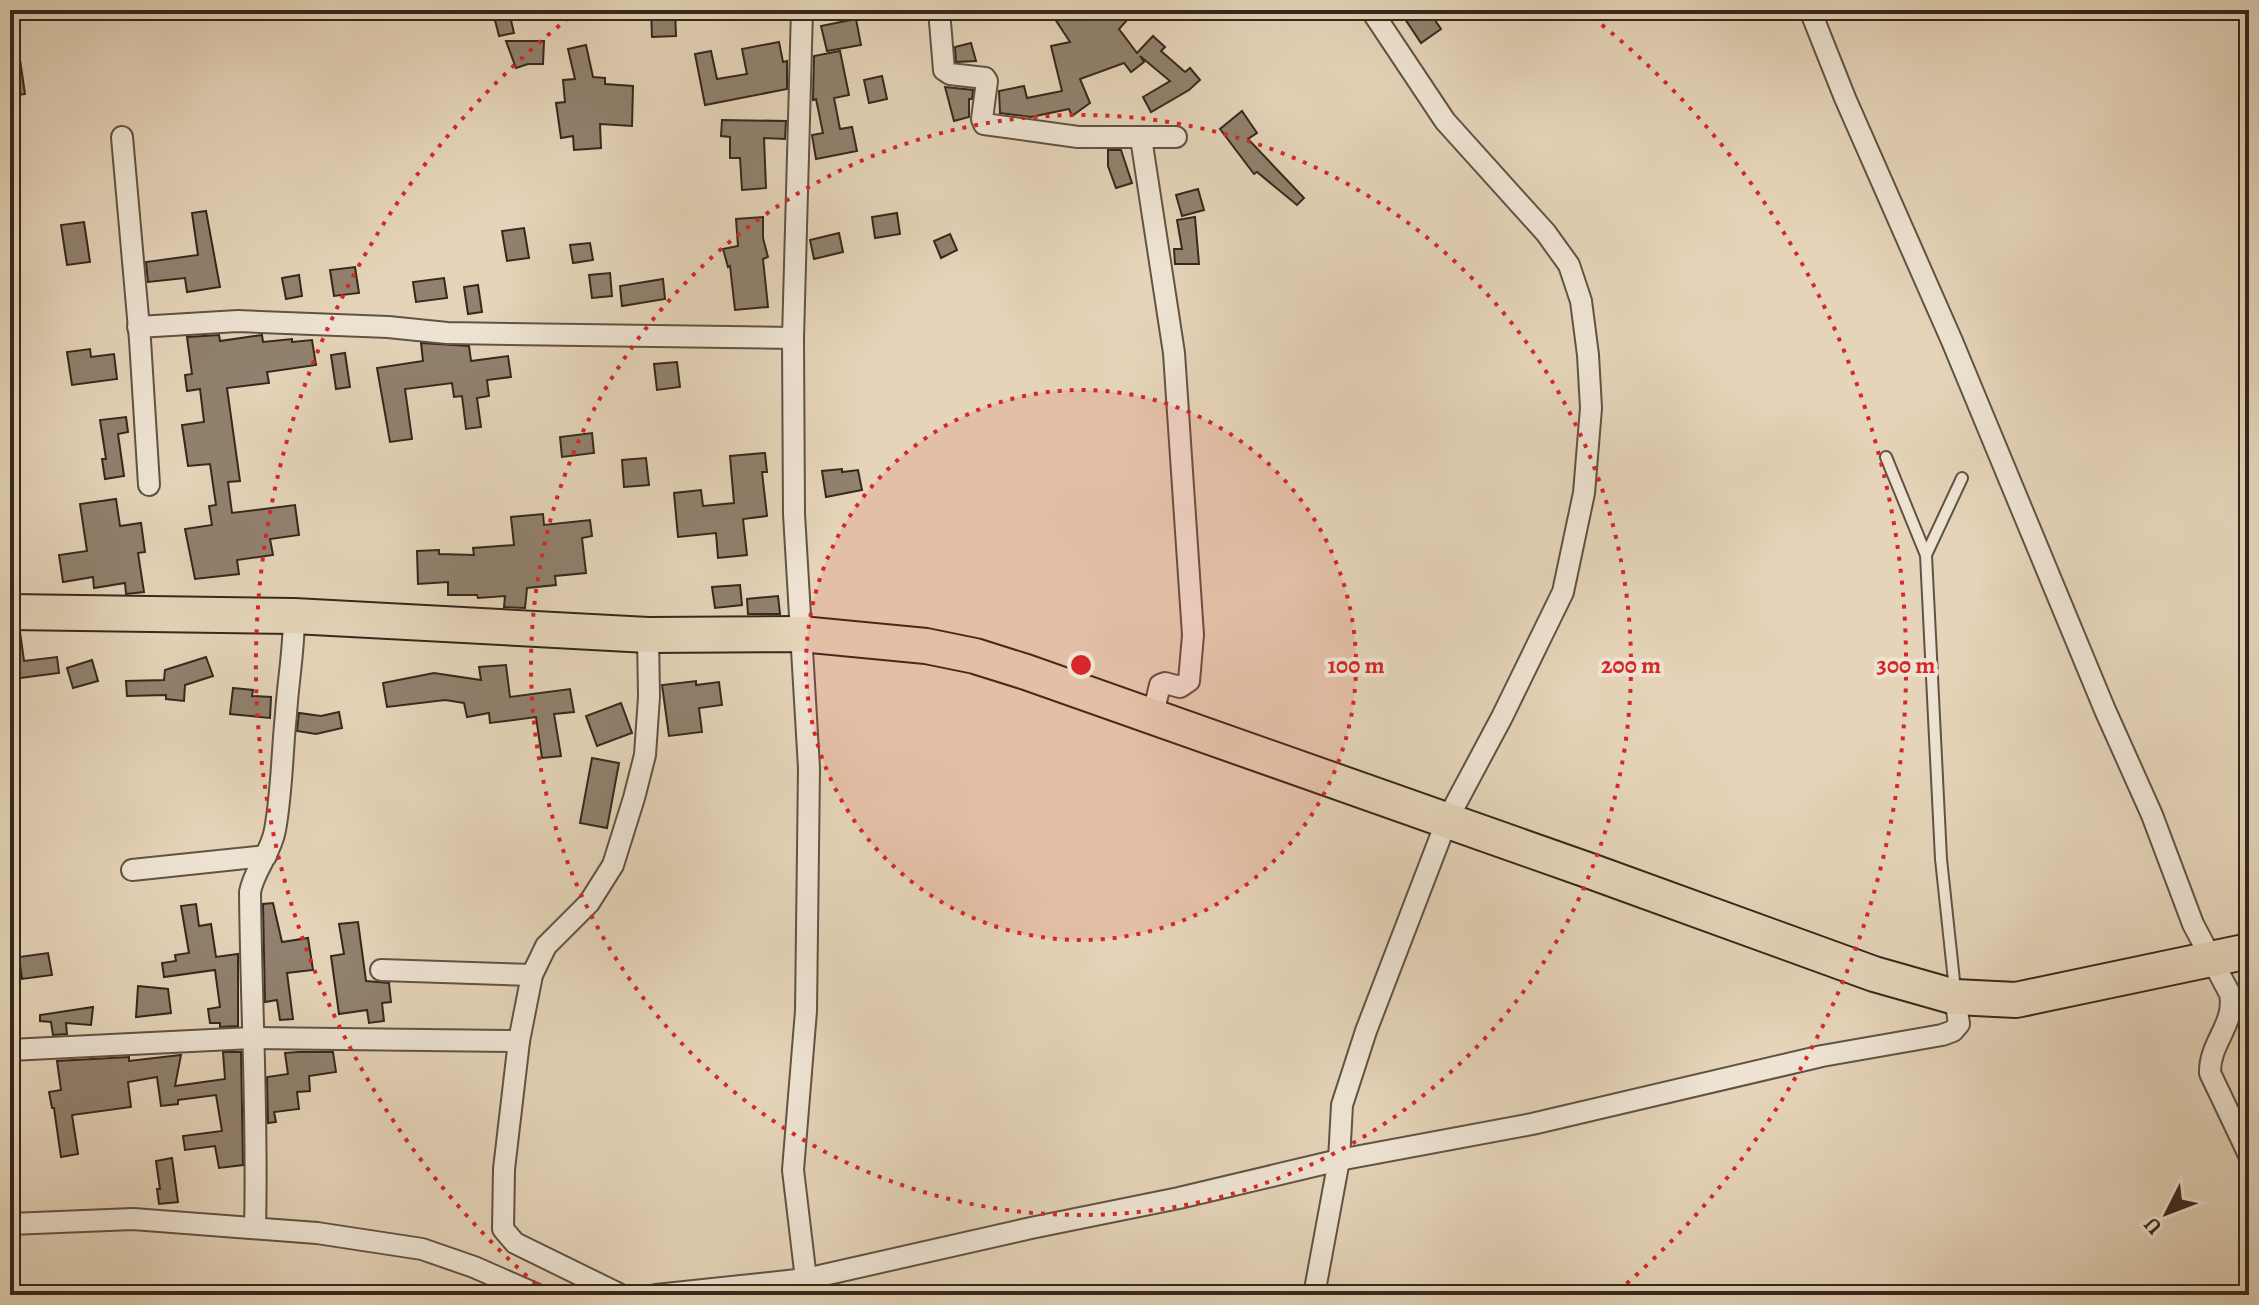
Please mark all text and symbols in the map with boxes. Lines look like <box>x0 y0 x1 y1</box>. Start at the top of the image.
text: 100 m <box>1327 649 1385 681</box>
text: 200 m <box>1601 649 1661 681</box>
text: 300 m <box>1877 649 1935 681</box>
centre of rings <box>1067 651 1095 679</box>
north arrow <box>2127 1173 2207 1253</box>
text: U <box>2137 1210 2169 1241</box>

